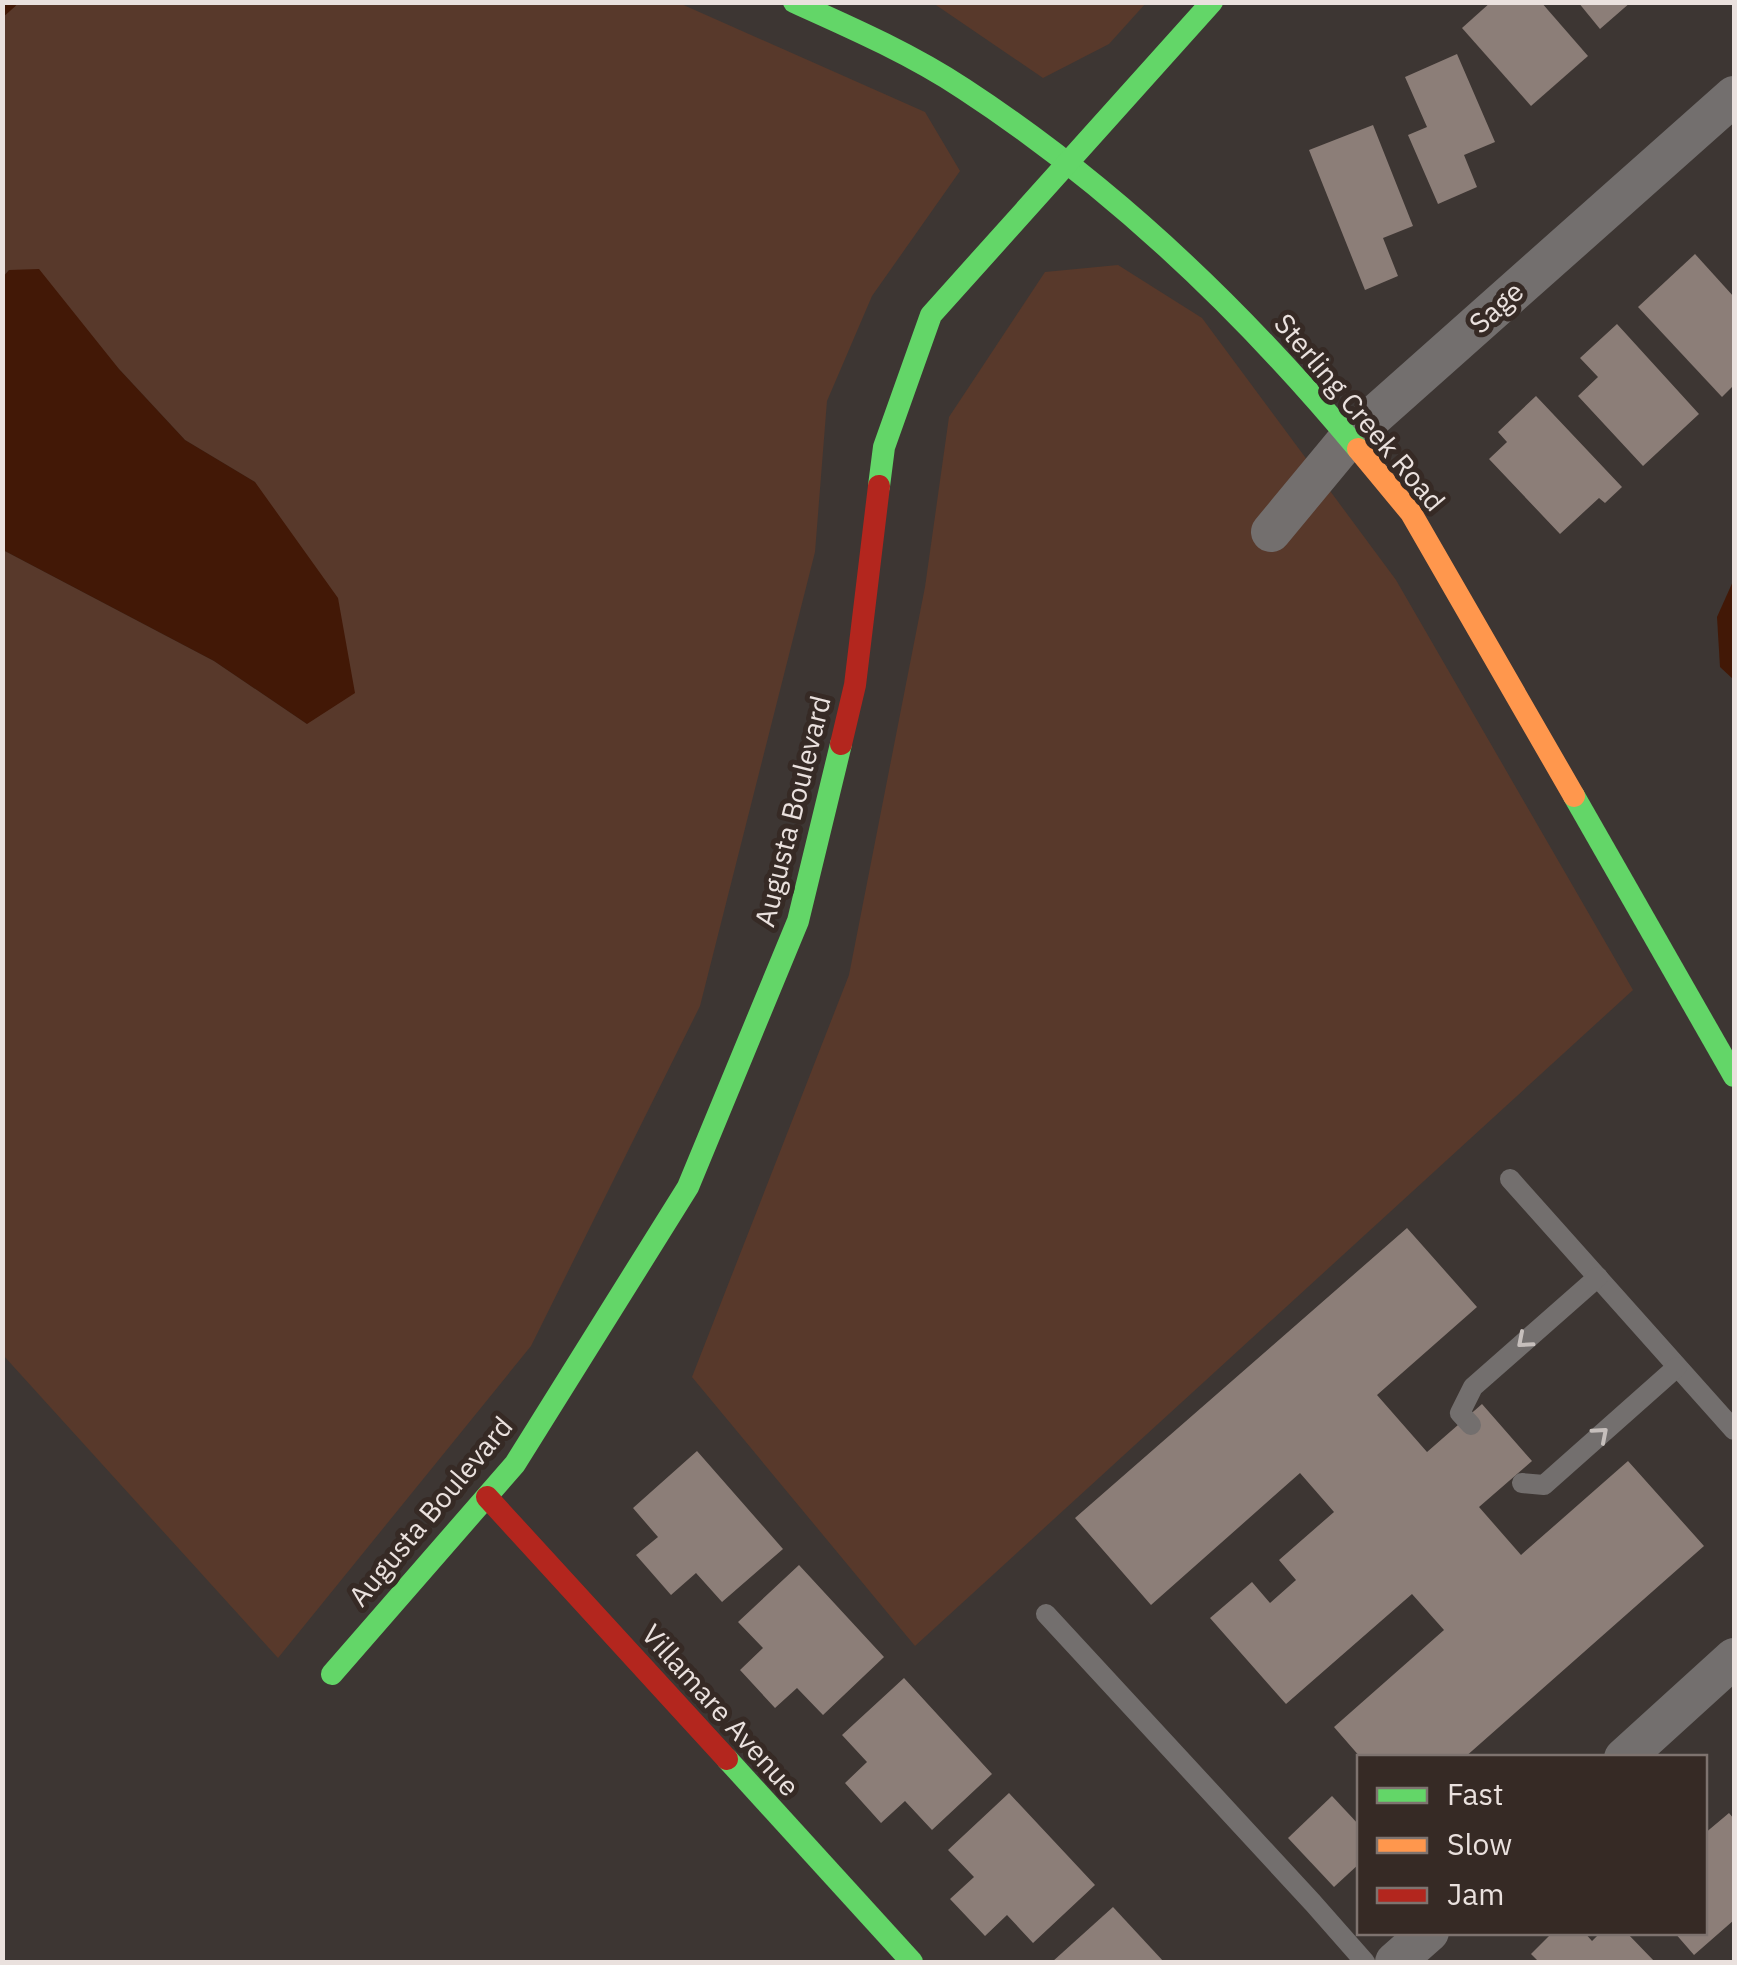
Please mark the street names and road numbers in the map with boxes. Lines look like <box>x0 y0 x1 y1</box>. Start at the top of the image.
street label: Sage <box>1461 273 1531 341</box>
street label: Sterling Creek Road <box>1266 305 1454 519</box>
street label: Augusta Boulevard <box>745 692 839 930</box>
street label: Augusta Boulevard <box>340 1408 520 1614</box>
street label: Villamare Avenue <box>634 1616 808 1804</box>

